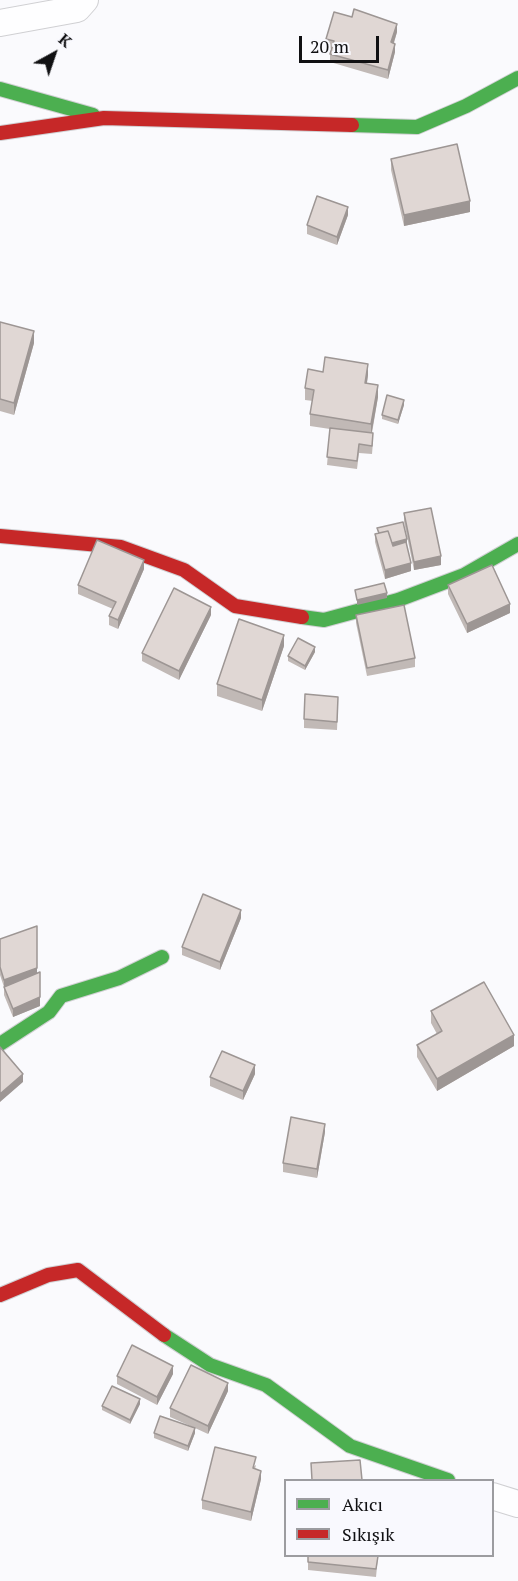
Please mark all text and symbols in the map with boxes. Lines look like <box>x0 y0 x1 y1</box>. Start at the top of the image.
north arrow <box>24 24 84 84</box>
scale bar <box>302 24 382 62</box>
text: K <box>54 28 77 52</box>
text: 20 m <box>310 34 349 58</box>
legend <box>284 1479 494 1557</box>
text: Akıcı <box>342 1492 383 1516</box>
text: Sıkışık <box>342 1522 395 1546</box>

